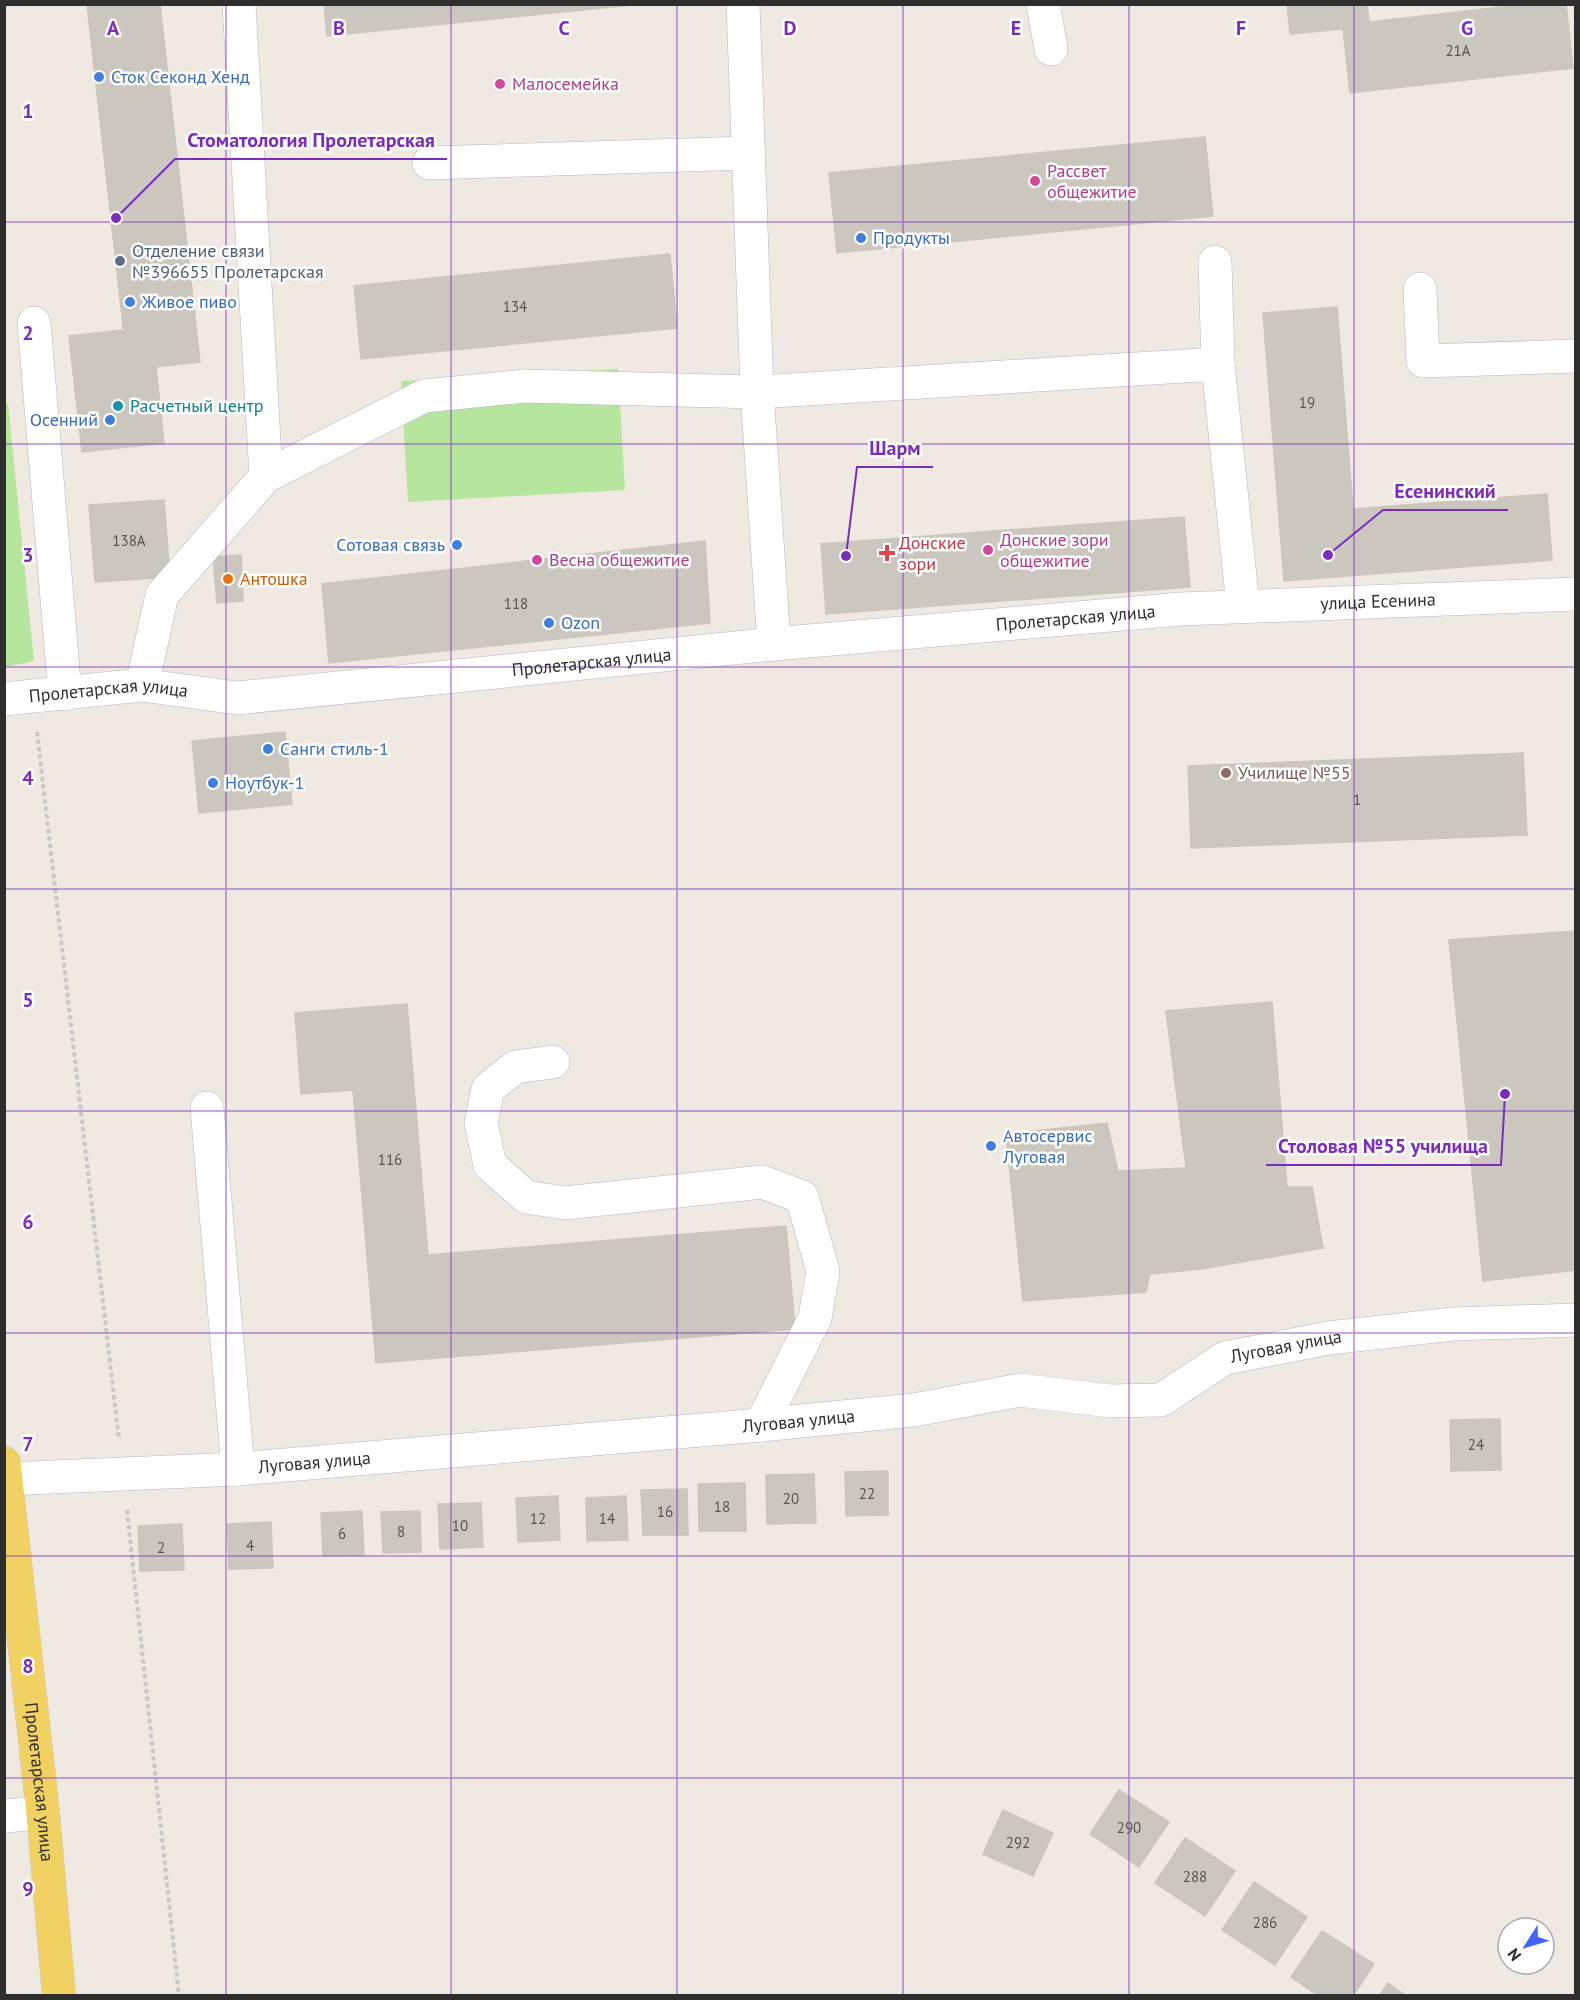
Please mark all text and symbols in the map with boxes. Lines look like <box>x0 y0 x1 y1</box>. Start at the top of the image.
text: A <box>107 15 120 41</box>
text: B <box>333 15 345 41</box>
text: C <box>558 15 570 41</box>
text: D <box>784 15 797 41</box>
text: E <box>1011 15 1021 41</box>
text: F <box>1236 15 1246 41</box>
text: G <box>1461 15 1473 41</box>
house number: 21А <box>1445 41 1471 60</box>
place label: Сток Секонд Хенд <box>111 65 250 88</box>
marker: Сток Секонд Хенд <box>92 70 106 84</box>
place label: Малосемейка <box>512 72 619 95</box>
marker: Малосемейка <box>493 77 507 91</box>
text: 1 <box>22 98 34 124</box>
callout: Стоматология Пролетарская <box>175 121 447 159</box>
text: Стоматология Пролетарская <box>187 127 435 153</box>
place label: Рассвет общежитие <box>1047 159 1137 203</box>
marker: Рассвет общежитие <box>1028 174 1042 188</box>
place label: Продукты <box>873 226 950 249</box>
marker: Продукты <box>854 231 868 245</box>
place label: Отделение связи №396655 Пролетарская <box>132 239 323 283</box>
marker: Отделение связи №396655 Пролетарская <box>113 254 127 268</box>
place label: Живое пиво <box>141 290 237 313</box>
marker: Живое пиво <box>123 295 137 309</box>
house number: 134 <box>503 297 527 316</box>
text: 2 <box>22 320 34 346</box>
house number: 19 <box>1299 393 1315 412</box>
place label: Расчетный центр <box>130 394 264 417</box>
marker: Расчетный центр <box>111 399 125 413</box>
place label: Осенний <box>30 408 98 431</box>
marker: Осенний <box>103 413 117 427</box>
callout: Шарм <box>857 429 933 467</box>
text: Шарм <box>869 435 921 461</box>
callout: Есенинский <box>1383 472 1508 510</box>
text: Есенинский <box>1394 478 1496 504</box>
place label: Донские зори общежитие <box>1000 528 1109 572</box>
house number: 138А <box>112 531 146 550</box>
place label: Донские зори <box>899 531 966 575</box>
place label: Сотовая связь <box>336 533 445 556</box>
marker: Сотовая связь <box>450 538 464 552</box>
text: 3 <box>22 542 34 568</box>
marker: Донские зори общежитие <box>981 543 995 557</box>
marker: Донские зори <box>880 546 894 560</box>
place label: Весна общежитие <box>549 548 690 571</box>
marker: Весна общежитие <box>530 553 544 567</box>
place label: Антошка <box>240 567 308 590</box>
marker: Антошка <box>221 572 235 586</box>
street label: улица Есенина <box>1320 587 1436 615</box>
house number: 118 <box>504 594 528 613</box>
street label: Пролетарская улица <box>995 599 1156 636</box>
place label: Ozon <box>561 611 600 634</box>
marker: Ozon <box>542 616 556 630</box>
street label: Пролетарская улица <box>511 642 672 681</box>
street label: Пролетарская улица <box>28 673 190 707</box>
place label: Санги стиль-1 <box>280 737 389 760</box>
marker: Санги стиль-1 <box>261 742 275 756</box>
place label: Училище №55 <box>1238 761 1351 784</box>
text: 4 <box>22 765 34 791</box>
marker: Училище №55 <box>1219 766 1233 780</box>
place label: Ноутбук-1 <box>225 771 304 794</box>
marker: Ноутбук-1 <box>206 776 220 790</box>
house number: 1 <box>1353 790 1361 809</box>
text: 5 <box>22 987 34 1013</box>
place label: Автосервис Луговая <box>1002 1124 1093 1168</box>
callout: Столовая №55 училища <box>1266 1127 1501 1165</box>
text: Столовая №55 училища <box>1278 1133 1488 1159</box>
marker: Автосервис Луговая <box>984 1139 998 1153</box>
house number: 116 <box>378 1150 402 1169</box>
text: 6 <box>22 1209 34 1235</box>
street label: Луговая улица <box>1227 1325 1343 1368</box>
street label: Луговая улица <box>741 1404 856 1438</box>
text: 7 <box>22 1431 34 1457</box>
house number: 24 <box>1468 1435 1484 1454</box>
street label: Луговая улица <box>256 1446 372 1478</box>
house number: 22 <box>859 1484 875 1503</box>
house number: 20 <box>783 1489 799 1508</box>
house number: 18 <box>714 1497 730 1516</box>
house number: 16 <box>657 1502 673 1521</box>
house number: 12 <box>530 1509 546 1528</box>
house number: 14 <box>599 1509 615 1528</box>
house number: 10 <box>452 1516 468 1535</box>
house number: 8 <box>397 1522 405 1541</box>
house number: 6 <box>338 1524 346 1543</box>
house number: 4 <box>246 1536 254 1555</box>
house number: 2 <box>157 1538 165 1557</box>
text: 8 <box>22 1653 34 1679</box>
street label: Пролетарская улица <box>20 1701 59 1863</box>
house number: 290 <box>1117 1818 1141 1837</box>
house number: 292 <box>1006 1833 1030 1852</box>
house number: 288 <box>1183 1867 1207 1886</box>
text: 9 <box>22 1876 34 1902</box>
house number: 286 <box>1253 1913 1277 1932</box>
north arrow <box>1496 1916 1556 1976</box>
text: N <box>1503 1945 1525 1965</box>

